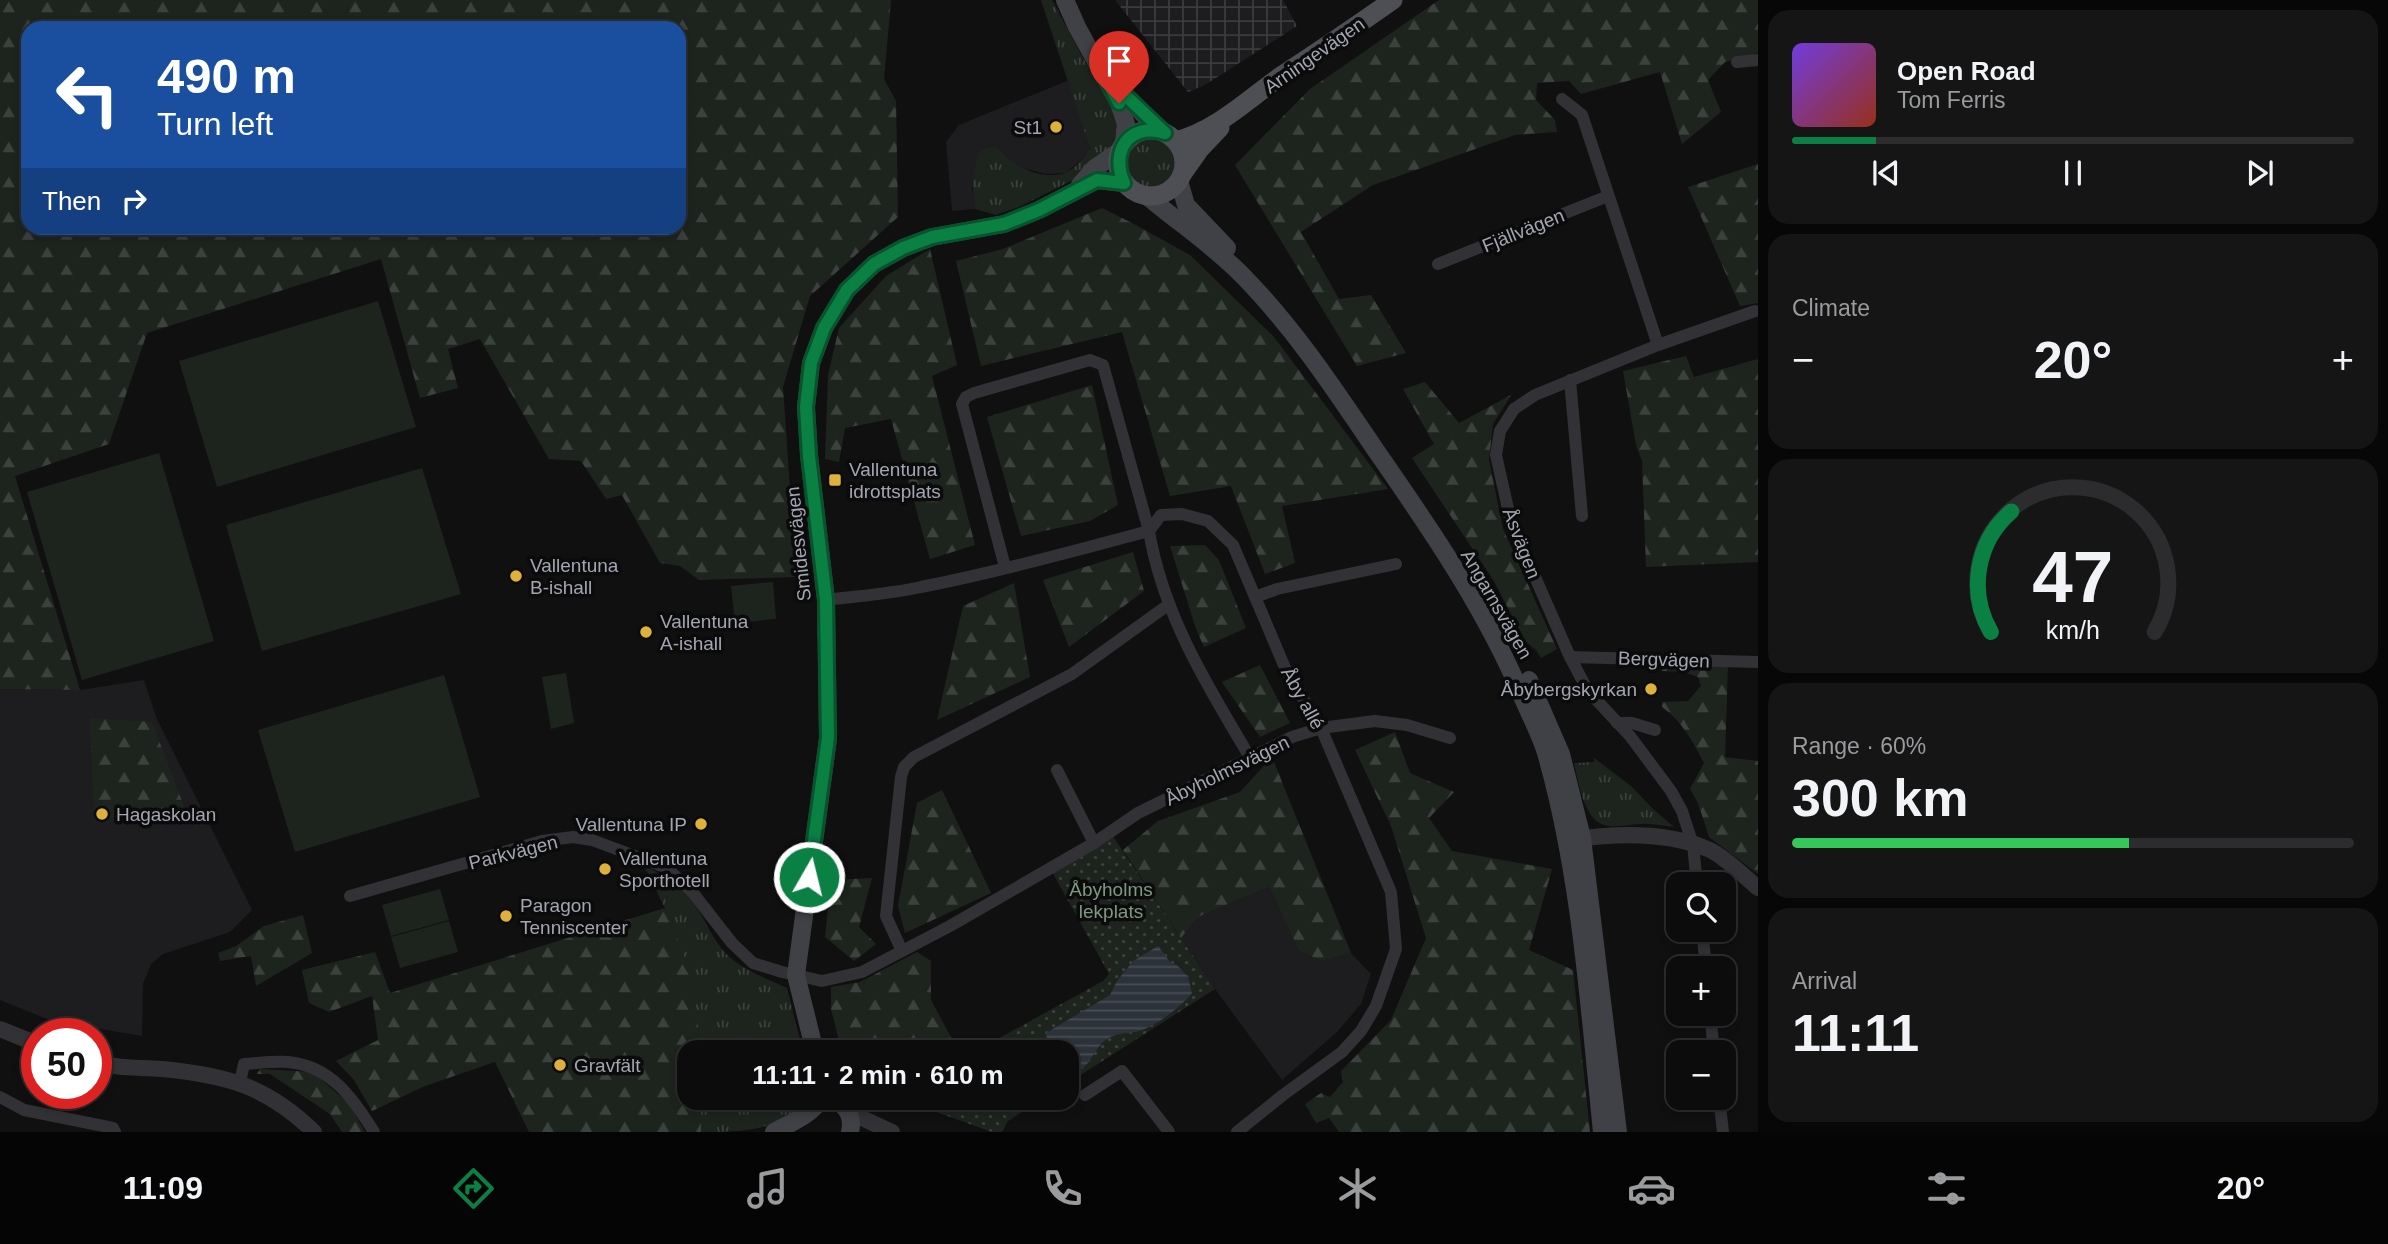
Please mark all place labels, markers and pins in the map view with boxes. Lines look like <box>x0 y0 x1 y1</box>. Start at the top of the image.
pin <box>1089 31 1149 103</box>
place label: St1 <box>1013 117 1042 138</box>
marker: St1 <box>1048 119 1064 135</box>
place label: Vallentuna idrottsplats <box>849 459 941 502</box>
marker: Vallentuna idrottsplats <box>827 472 843 488</box>
place label: Vallentuna B-ishall <box>530 555 619 598</box>
marker: Vallentuna B-ishall <box>508 568 524 584</box>
place label: Vallentuna A-ishall <box>660 611 749 654</box>
marker: Vallentuna A-ishall <box>638 624 654 640</box>
place label: Åbybergskyrkan <box>1501 679 1637 700</box>
marker: Åbybergskyrkan <box>1643 681 1659 697</box>
place label: Hagaskolan <box>116 804 216 825</box>
marker: Hagaskolan <box>94 806 110 822</box>
place label: Vallentuna IP <box>575 814 687 835</box>
marker: Vallentuna IP <box>693 816 709 832</box>
place label: Vallentuna Sporthotell <box>619 848 710 891</box>
marker: Vallentuna Sporthotell <box>597 861 613 877</box>
place label: Paragon Tenniscenter <box>520 895 628 938</box>
marker: Paragon Tenniscenter <box>498 908 514 924</box>
place label: Gravfält <box>574 1055 641 1076</box>
marker: Gravfält <box>552 1057 568 1073</box>

